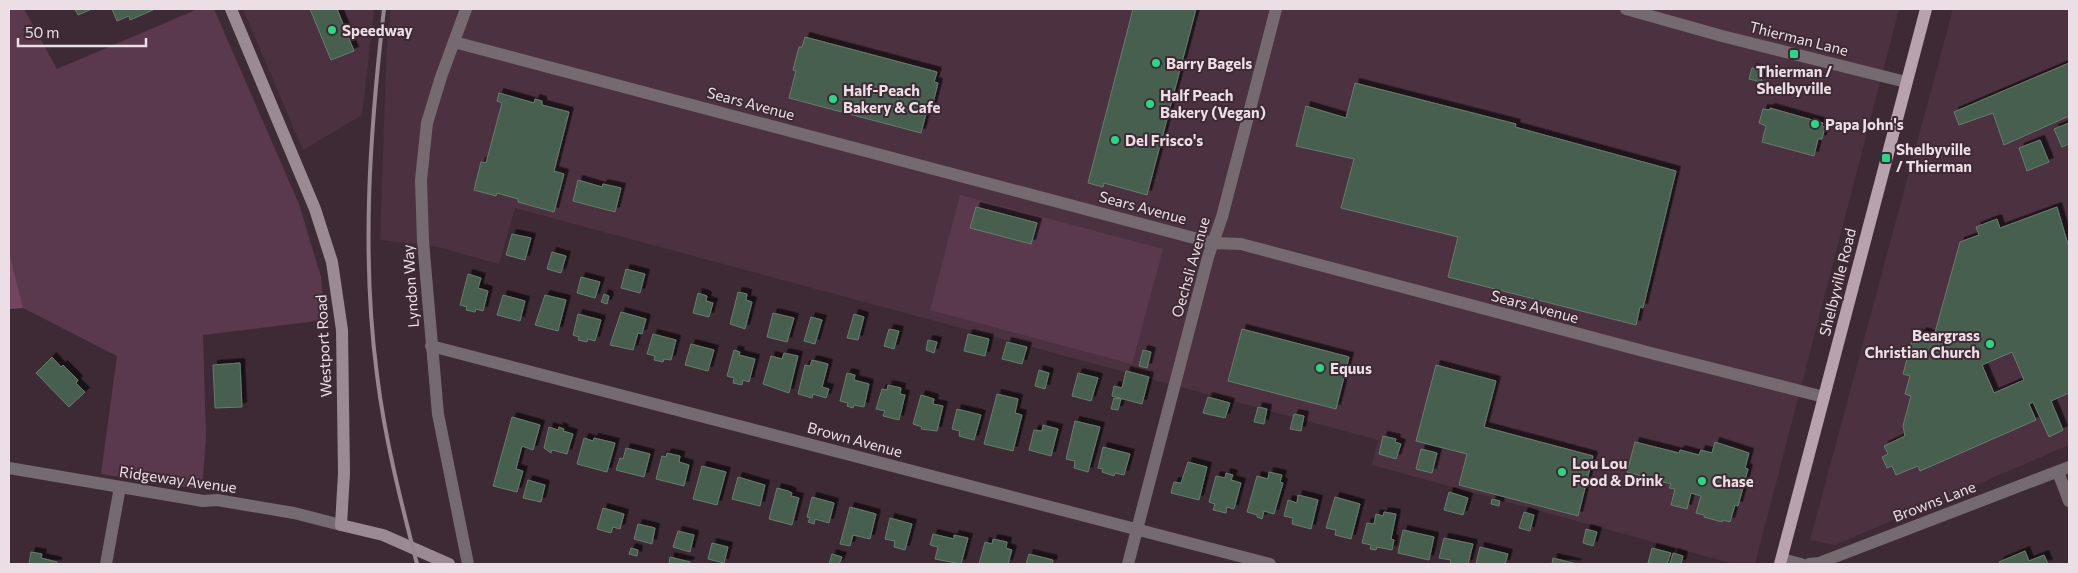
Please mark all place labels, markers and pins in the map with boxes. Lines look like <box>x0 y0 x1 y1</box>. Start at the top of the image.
place label: Speedway <box>342 21 413 39</box>
marker: Speedway <box>326 24 338 36</box>
marker: Thierman / Shelbyville <box>1788 48 1800 60</box>
place label: Barry Bagels <box>1166 54 1252 72</box>
marker: Barry Bagels <box>1150 57 1162 69</box>
place label: Thierman / Shelbyville <box>1756 62 1832 97</box>
place label: Half-Peach Bakery & Cafe <box>843 81 941 116</box>
place label: Half Peach Bakery (Vegan) <box>1160 86 1266 121</box>
marker: Half-Peach Bakery & Cafe <box>827 93 839 105</box>
marker: Half Peach Bakery (Vegan) <box>1144 98 1156 110</box>
place label: Papa John's <box>1825 115 1904 133</box>
marker: Papa John's <box>1809 118 1821 130</box>
place label: Del Frisco's <box>1125 131 1203 149</box>
marker: Del Frisco's <box>1109 134 1121 146</box>
place label: Shelbyville / Thierman <box>1896 140 1972 175</box>
marker: Shelbyville / Thierman <box>1880 152 1892 164</box>
place label: Beargrass Christian Church <box>1864 326 1980 361</box>
marker: Beargrass Christian Church <box>1984 338 1996 350</box>
place label: Equus <box>1330 359 1372 377</box>
marker: Equus <box>1314 362 1326 374</box>
place label: Lou Lou Food & Drink <box>1572 454 1663 489</box>
marker: Lou Lou Food & Drink <box>1556 466 1568 478</box>
place label: Chase <box>1712 472 1754 490</box>
marker: Chase <box>1696 475 1708 487</box>

